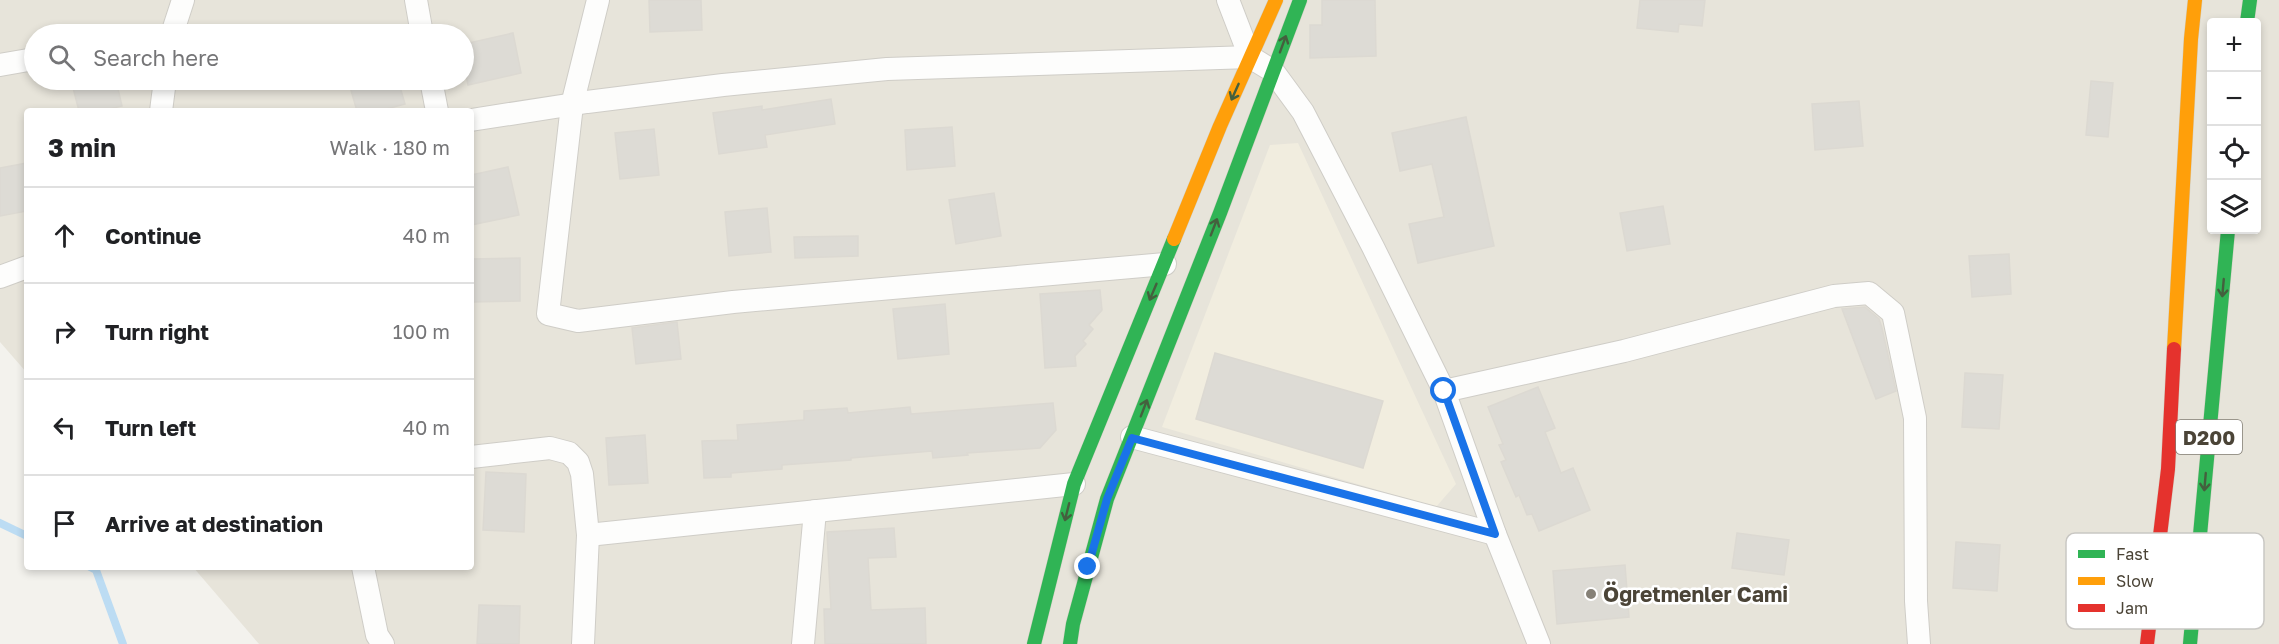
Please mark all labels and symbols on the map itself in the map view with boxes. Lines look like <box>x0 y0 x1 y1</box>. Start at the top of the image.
one-way arrow <box>1279 36 1290 54</box>
one-way arrow <box>1229 83 1240 101</box>
one-way arrow <box>1210 218 1221 237</box>
one-way arrow <box>2217 277 2228 297</box>
one-way arrow <box>1147 282 1158 301</box>
route start <box>1430 377 1456 403</box>
one-way arrow <box>1139 400 1150 418</box>
road number: D200 <box>2176 420 2242 454</box>
one-way arrow <box>2199 471 2210 491</box>
one-way arrow <box>1061 502 1073 521</box>
legend <box>2066 533 2264 629</box>
text: Fast <box>2116 544 2149 564</box>
route end <box>1074 553 1100 579</box>
text: Slow <box>2116 571 2154 591</box>
place label: Öğretmenler Cami <box>1603 581 1788 607</box>
marker: Öğretmenler Cami <box>1584 587 1598 601</box>
text: Jam <box>2116 598 2148 618</box>

